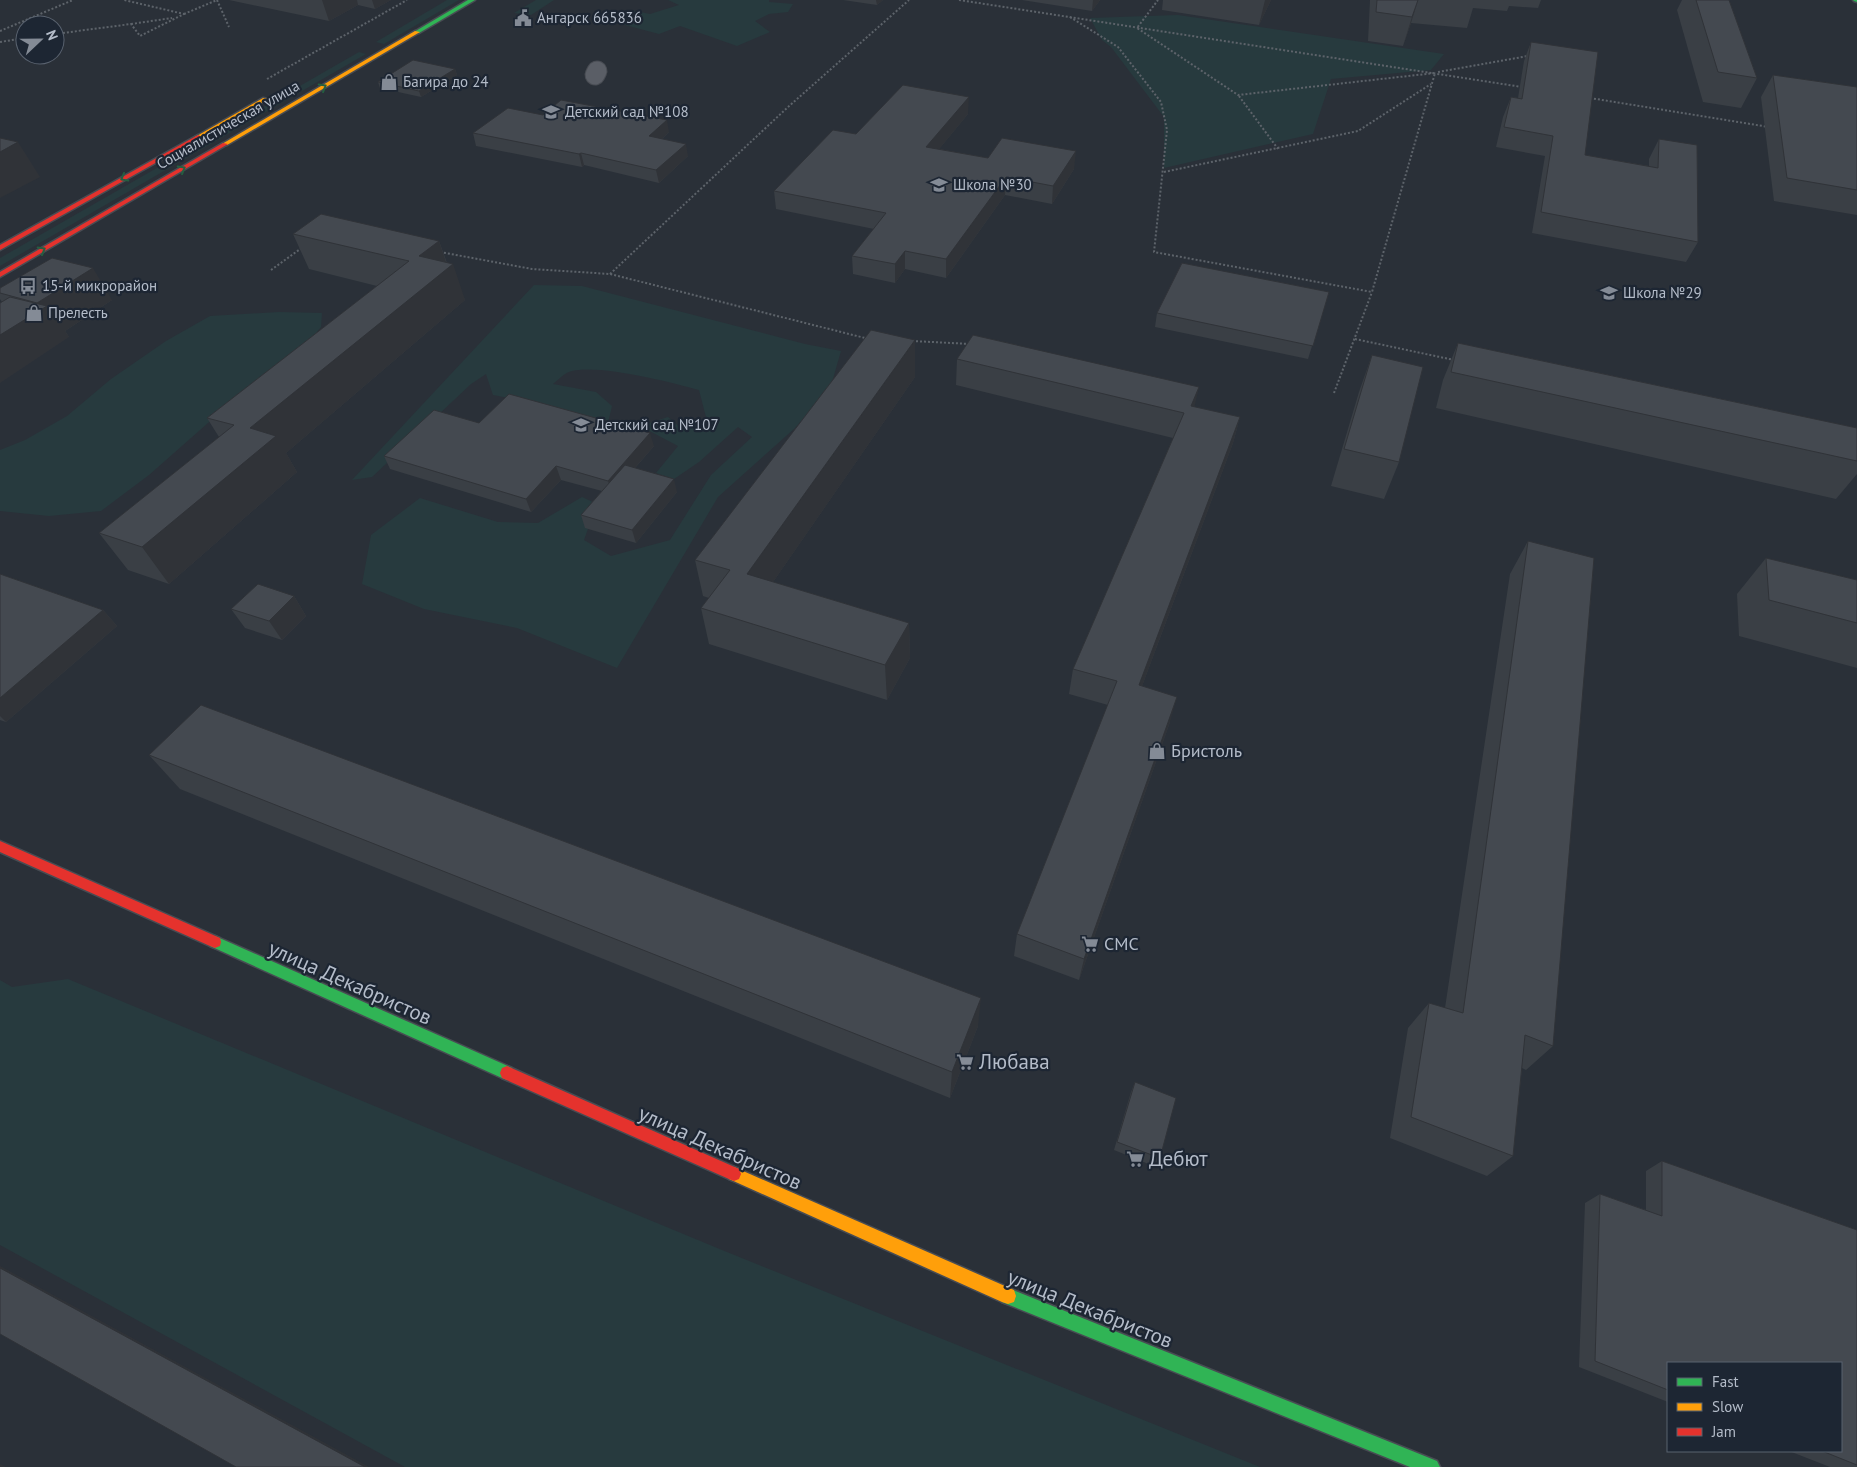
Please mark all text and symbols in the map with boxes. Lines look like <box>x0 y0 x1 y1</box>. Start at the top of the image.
public building icon: Ангарск 665836 <box>513 8 533 28</box>
place label: Ангарск 665836 <box>537 8 642 27</box>
north arrow <box>15 15 65 65</box>
text: N <box>42 27 62 43</box>
shop icon: Багира до 24 <box>379 72 399 92</box>
place label: Багира до 24 <box>403 72 489 91</box>
street label: Социалистическая улица <box>153 76 303 173</box>
one-way arrow <box>318 83 327 93</box>
school or university icon: Детский сад №108 <box>541 102 561 122</box>
place label: Детский сад №108 <box>565 102 689 121</box>
one-way arrow <box>177 165 186 175</box>
one-way arrow <box>120 172 129 182</box>
school or university icon: Школа №30 <box>929 175 949 195</box>
place label: Школа №30 <box>953 175 1032 194</box>
one-way arrow <box>37 247 46 257</box>
bus stop icon: 15-й микрорайон <box>18 276 38 296</box>
place label: 15-й микрорайон <box>42 276 157 295</box>
school or university icon: Школа №29 <box>1599 283 1619 303</box>
place label: Школа №29 <box>1623 283 1702 302</box>
shop icon: Прелесть <box>24 303 44 323</box>
place label: Прелесть <box>48 303 108 322</box>
school or university icon: Детский сад №107 <box>571 415 591 435</box>
place label: Детский сад №107 <box>595 415 719 434</box>
place label: Бристоль <box>1171 739 1242 762</box>
shop icon: Бристоль <box>1147 741 1167 761</box>
place label: СМС <box>1104 932 1139 955</box>
street label: улица Декабристов <box>264 934 436 1031</box>
supermarket icon: СМС <box>1080 934 1100 954</box>
place label: Любава <box>978 1048 1050 1075</box>
supermarket icon: Любава <box>955 1052 975 1072</box>
street label: улица Декабристов <box>634 1099 806 1196</box>
place label: Дебют <box>1149 1145 1208 1172</box>
supermarket icon: Дебют <box>1125 1149 1145 1169</box>
street label: улица Декабристов <box>1003 1263 1177 1354</box>
legend <box>1667 1362 1842 1452</box>
text: Fast <box>1712 1372 1739 1391</box>
text: Slow <box>1712 1397 1743 1416</box>
text: Jam <box>1711 1422 1736 1441</box>

